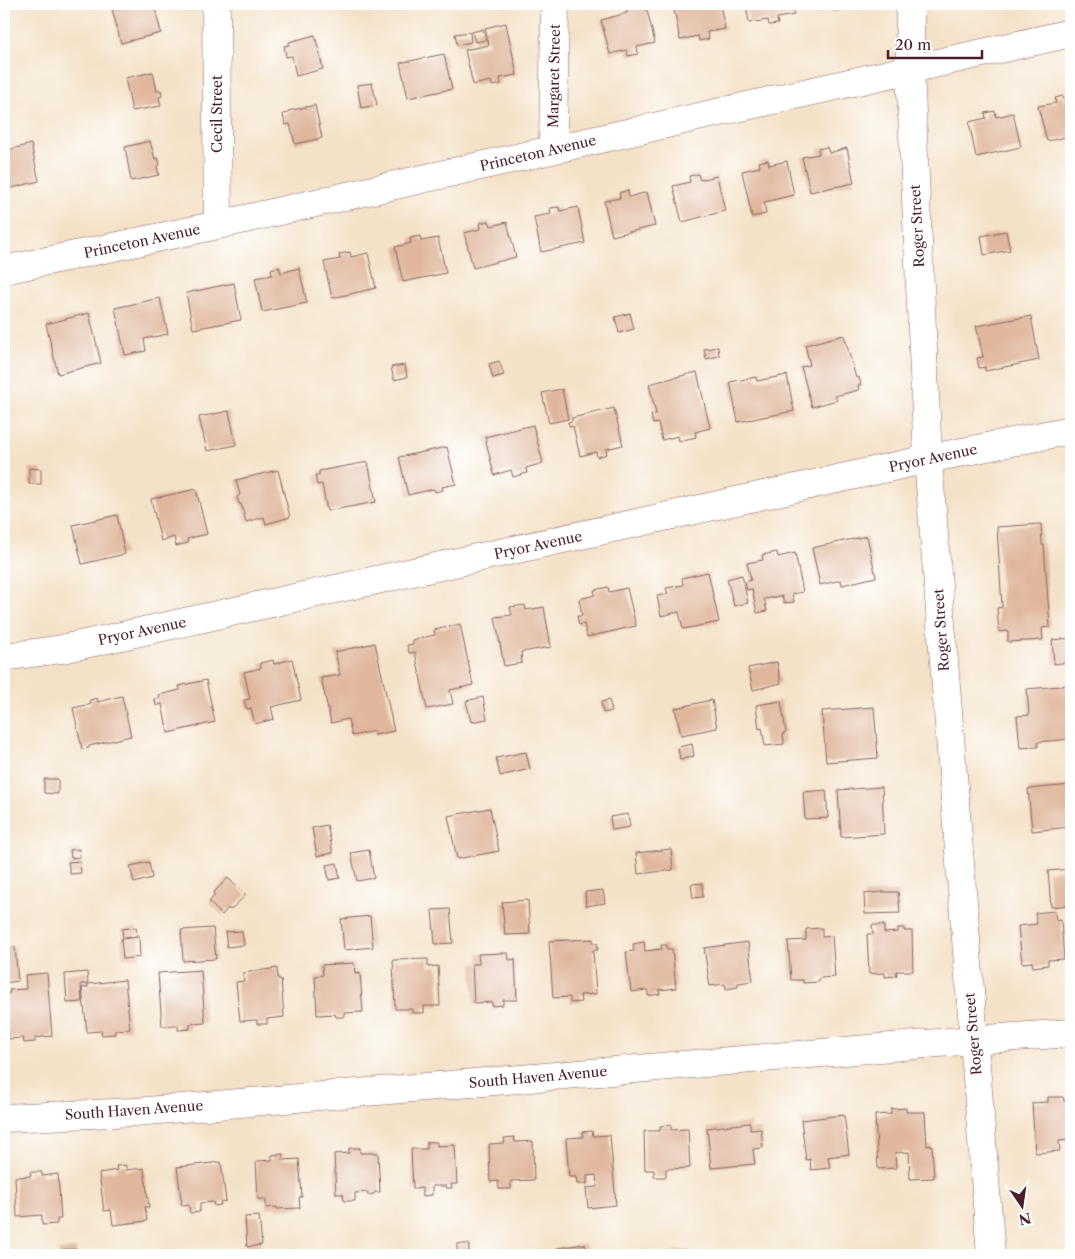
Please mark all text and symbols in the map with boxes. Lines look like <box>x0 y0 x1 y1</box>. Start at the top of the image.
street label: Margaret Street <box>544 24 564 128</box>
scale bar <box>888 28 981 60</box>
text: 20 m <box>895 35 931 54</box>
street label: Cecil Street <box>208 75 226 153</box>
street label: Princeton Avenue <box>478 131 598 175</box>
street label: Roger Street <box>906 184 928 268</box>
street label: Princeton Avenue <box>82 220 202 262</box>
street label: Pryor Avenue <box>887 440 979 476</box>
street label: Pryor Avenue <box>492 527 584 563</box>
street label: Roger Street <box>929 588 953 672</box>
street label: Pryor Avenue <box>96 613 188 649</box>
street label: Roger Street <box>960 992 986 1076</box>
street label: South Haven Avenue <box>468 1062 608 1092</box>
street label: South Haven Avenue <box>64 1096 204 1124</box>
north arrow <box>998 1182 1048 1232</box>
text: N <box>1017 1209 1033 1229</box>

